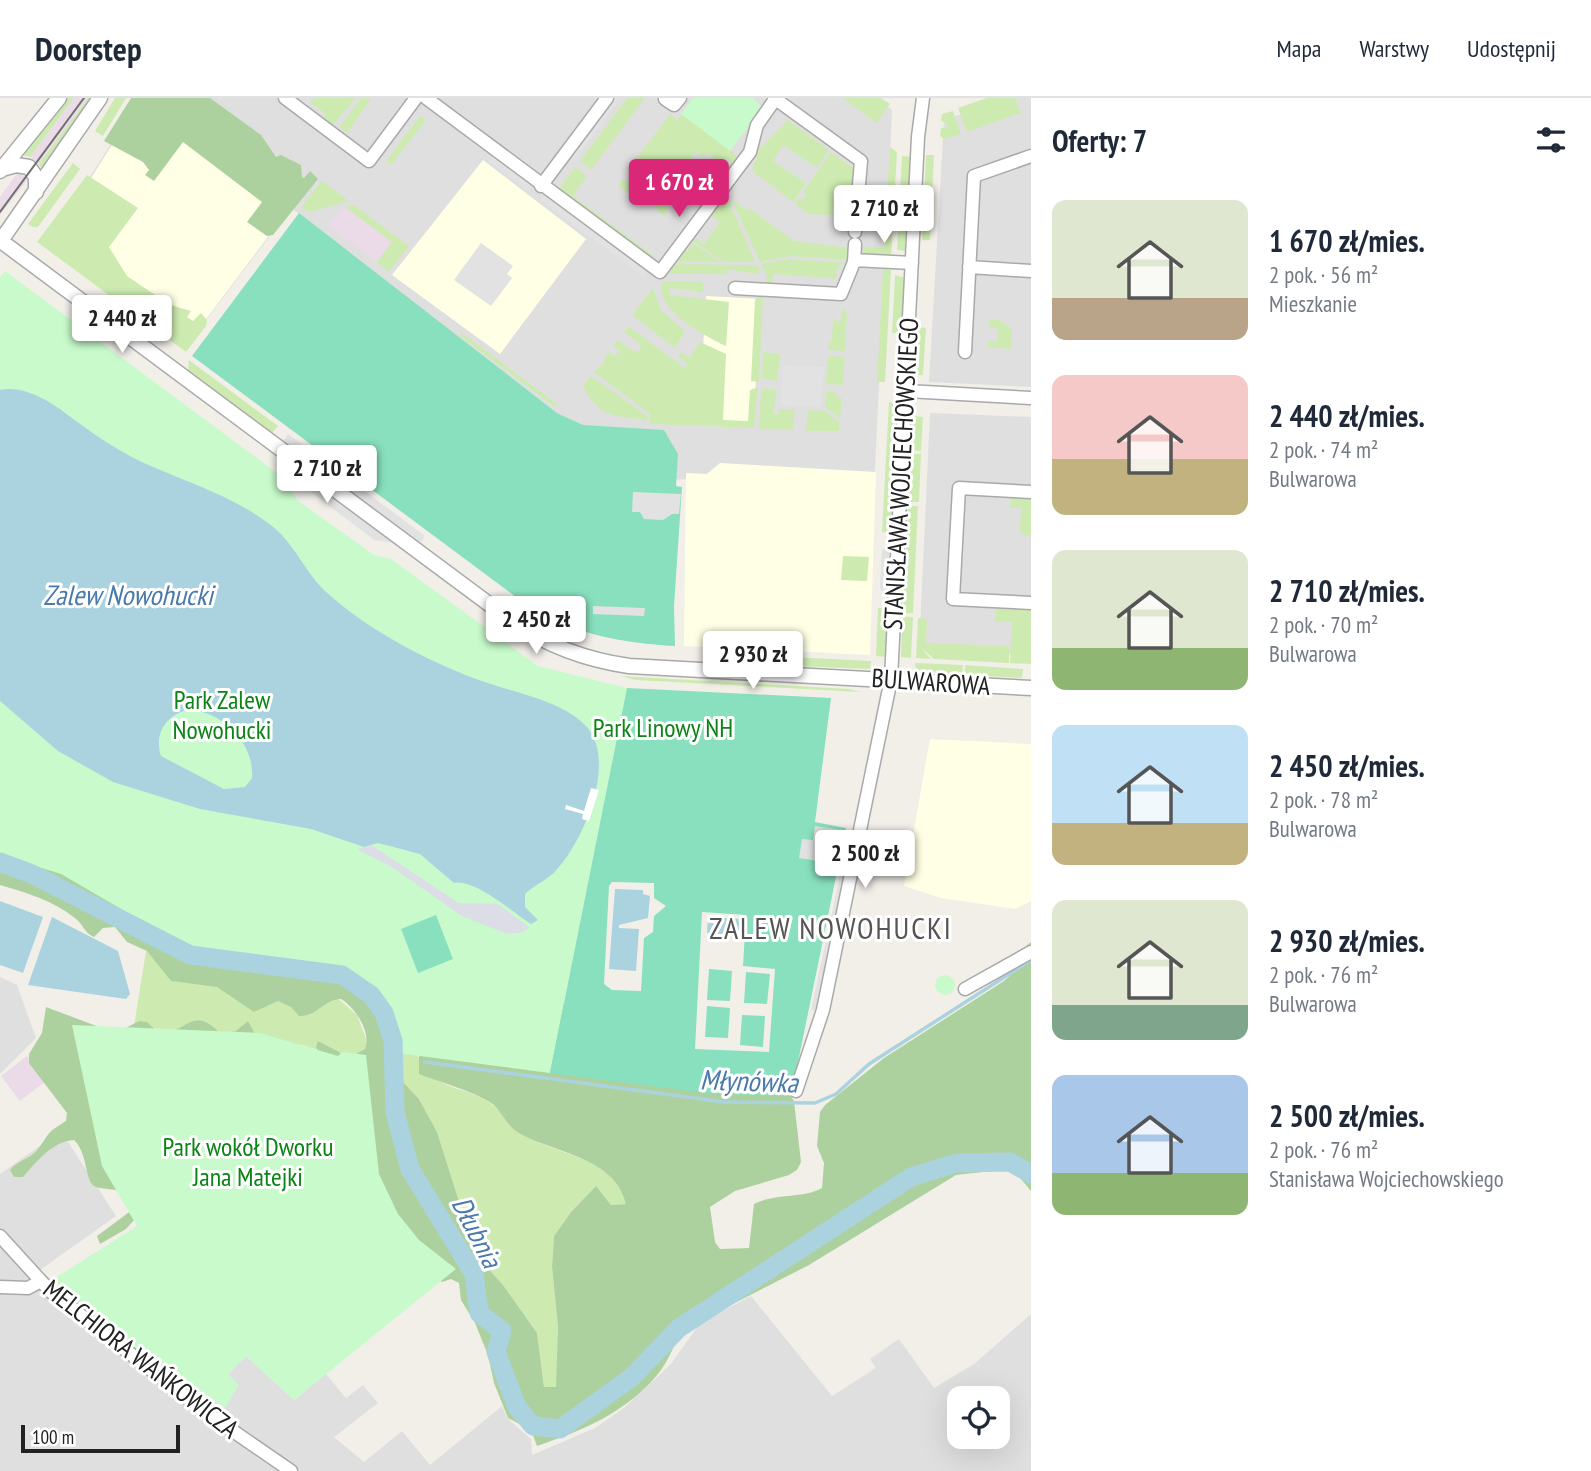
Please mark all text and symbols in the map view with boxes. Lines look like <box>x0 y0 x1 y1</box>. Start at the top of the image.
text: Doorstep <box>35 27 142 70</box>
text: Mapa <box>1277 33 1321 64</box>
text: Warstwy <box>1359 33 1429 64</box>
text: Udostępnij <box>1467 33 1556 64</box>
text: Oferty: 7 <box>1052 121 1147 160</box>
icon: filters <box>1532 121 1570 159</box>
pin: 1 670 zł <box>607 159 751 219</box>
text: 1 670 zł <box>645 167 713 196</box>
pin: 2 710 zł <box>812 186 956 245</box>
text: 2 710 zł <box>850 193 918 222</box>
text: 1 670 zł/mies. <box>1269 221 1425 260</box>
icon: home <box>1108 228 1192 312</box>
text: 2 pok. · 56 m² <box>1269 260 1378 289</box>
text: Mieszkanie <box>1269 289 1357 318</box>
pin: 2 440 zł <box>50 296 194 355</box>
text: 2 440 zł <box>88 303 156 332</box>
street label: STANISŁAWA WOJCIECHOWSKIEGO <box>876 317 925 631</box>
text: 2 440 zł/mies. <box>1269 396 1425 435</box>
icon: home <box>1108 403 1192 487</box>
text: 2 pok. · 74 m² <box>1269 435 1378 464</box>
pin: 2 710 zł <box>255 446 399 505</box>
text: 2 710 zł <box>293 453 361 482</box>
text: Bulwarowa <box>1269 464 1357 493</box>
text: 2 710 zł/mies. <box>1269 571 1425 610</box>
water label: Zalew Nowohucki <box>43 576 217 613</box>
icon: home <box>1108 578 1192 662</box>
pin: 2 450 zł <box>464 596 608 656</box>
text: 2 450 zł <box>502 604 570 633</box>
text: 2 pok. · 70 m² <box>1269 610 1378 639</box>
pin: 2 930 zł <box>681 632 825 691</box>
text: 2 930 zł <box>719 639 787 668</box>
text: Bulwarowa <box>1269 639 1357 668</box>
street label: BULWAROWA <box>871 661 992 702</box>
park label: Park Zalew Nowohucki <box>172 683 272 746</box>
park label: Park Linowy NH <box>593 711 733 744</box>
text: 2 450 zł/mies. <box>1269 746 1425 785</box>
icon: home <box>1108 753 1192 837</box>
text: 2 pok. · 78 m² <box>1269 785 1378 814</box>
text: Bulwarowa <box>1269 814 1357 843</box>
pin: 2 500 zł <box>793 830 937 890</box>
text: 2 500 zł <box>831 838 899 867</box>
district label: ZALEW NOWOHUCKI <box>709 908 953 947</box>
text: 2 930 zł/mies. <box>1269 921 1425 960</box>
icon: home <box>1108 928 1192 1012</box>
text: 2 pok. · 76 m² <box>1269 960 1378 989</box>
text: Bulwarowa <box>1269 989 1357 1018</box>
water label: Młynówka <box>700 1060 800 1101</box>
text: 2 500 zł/mies. <box>1269 1096 1425 1135</box>
icon: home <box>1108 1103 1192 1187</box>
park label: Park wokół Dworku Jana Matejki <box>162 1130 334 1193</box>
text: 2 pok. · 76 m² <box>1269 1135 1378 1164</box>
text: Stanisława Wojciechowskiego <box>1269 1164 1504 1193</box>
water label: Dłubnia <box>444 1190 512 1275</box>
street label: MELCHIORA WAŃKOWICZA <box>37 1272 246 1446</box>
map controls <box>947 1386 1010 1449</box>
button: locate <box>947 1386 1010 1449</box>
scale bar <box>21 1422 180 1454</box>
text: 100 m <box>32 1425 74 1449</box>

